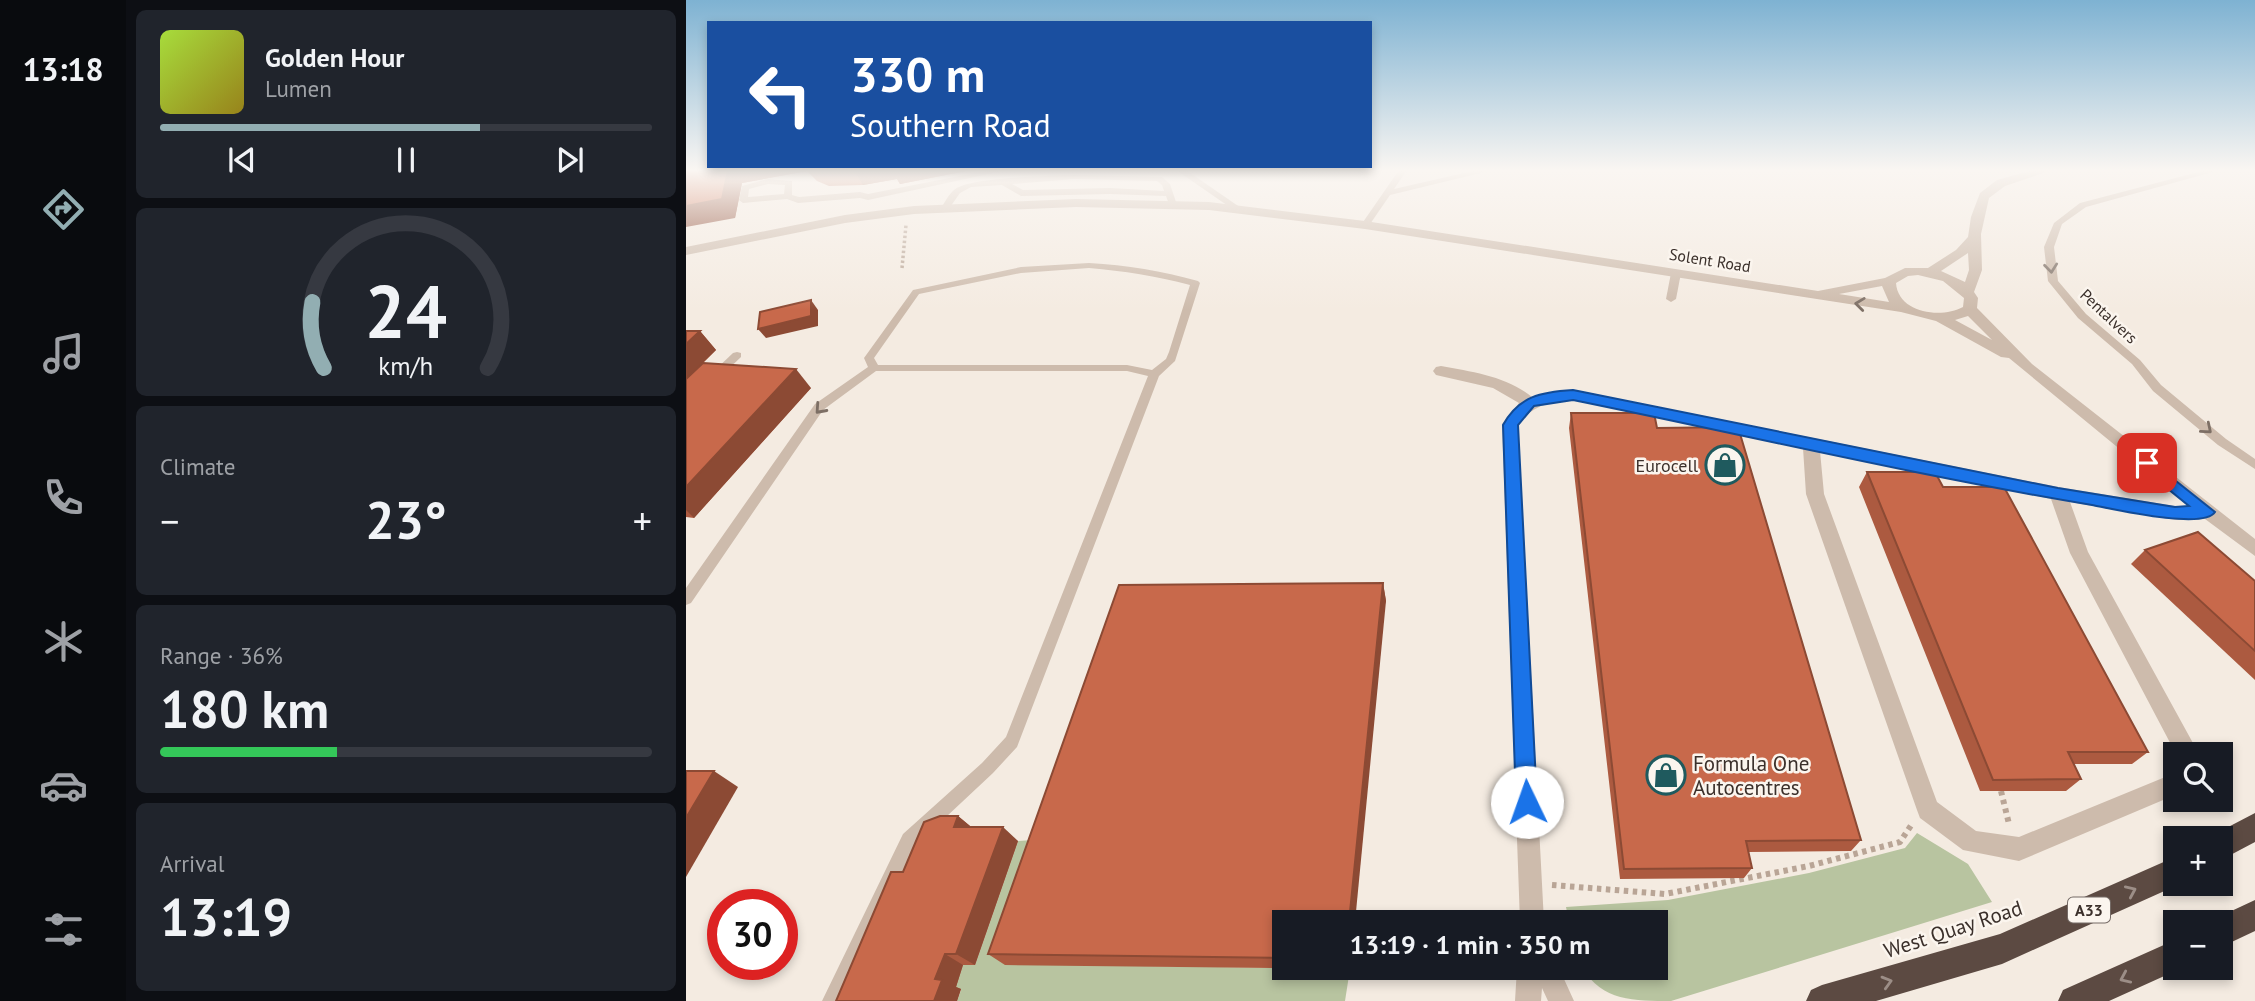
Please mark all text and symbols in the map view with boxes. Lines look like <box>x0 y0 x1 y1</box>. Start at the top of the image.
text: Golden Hour <box>265 41 404 74</box>
text: 330 m <box>850 42 985 106</box>
text: 13:18 <box>22 48 104 90</box>
icon: left <box>735 49 826 140</box>
text: Lumen <box>265 74 332 103</box>
text: Southern Road <box>850 104 1051 146</box>
icon: previous <box>223 141 261 179</box>
icon: pause <box>387 141 425 179</box>
icon: next <box>551 141 589 179</box>
icon: directions <box>39 185 88 234</box>
street label: Solent Road <box>1668 244 1752 276</box>
one-way arrow <box>2044 263 2059 274</box>
text: 24 <box>365 265 447 359</box>
street label: Pentalvers <box>2076 284 2142 348</box>
one-way arrow <box>1854 296 1866 311</box>
icon: music <box>39 329 88 378</box>
text: km/h <box>379 350 433 382</box>
one-way arrow <box>816 401 828 414</box>
one-way arrow <box>2199 421 2211 434</box>
pin <box>2117 433 2177 493</box>
shop icon: Eurocell <box>1704 444 1746 486</box>
icon: arrive <box>2128 444 2166 482</box>
text: Climate <box>160 452 235 481</box>
place label: Eurocell <box>1636 454 1699 477</box>
icon: phone <box>39 473 88 522</box>
text: 23° <box>365 486 447 553</box>
text: − <box>160 496 179 545</box>
text: + <box>633 496 652 545</box>
icon: climate <box>39 617 88 666</box>
text: Range · 36% <box>160 641 283 670</box>
text: 180 km <box>160 675 329 742</box>
map controls <box>2163 742 2233 980</box>
button: search <box>2163 742 2233 812</box>
place label: Formula One Autocentres <box>1693 750 1809 801</box>
shop icon: Formula One Autocentres <box>1645 754 1687 796</box>
icon: car <box>39 761 88 810</box>
position arrow <box>1490 765 1564 839</box>
button: + <box>2163 826 2233 896</box>
text: Arrival <box>160 849 224 878</box>
text: 13:19 <box>160 883 292 950</box>
one-way arrow <box>2124 885 2137 899</box>
speed limit sign: 30 <box>707 889 798 980</box>
street label: West Quay Road <box>1880 894 2026 964</box>
road number: A33 <box>2068 898 2110 922</box>
icon: filters <box>39 905 88 954</box>
button: − <box>2163 910 2233 980</box>
text: 13:19 · 1 min · 350 m <box>1350 928 1590 961</box>
one-way arrow <box>2119 970 2132 984</box>
one-way arrow <box>1881 976 1893 991</box>

